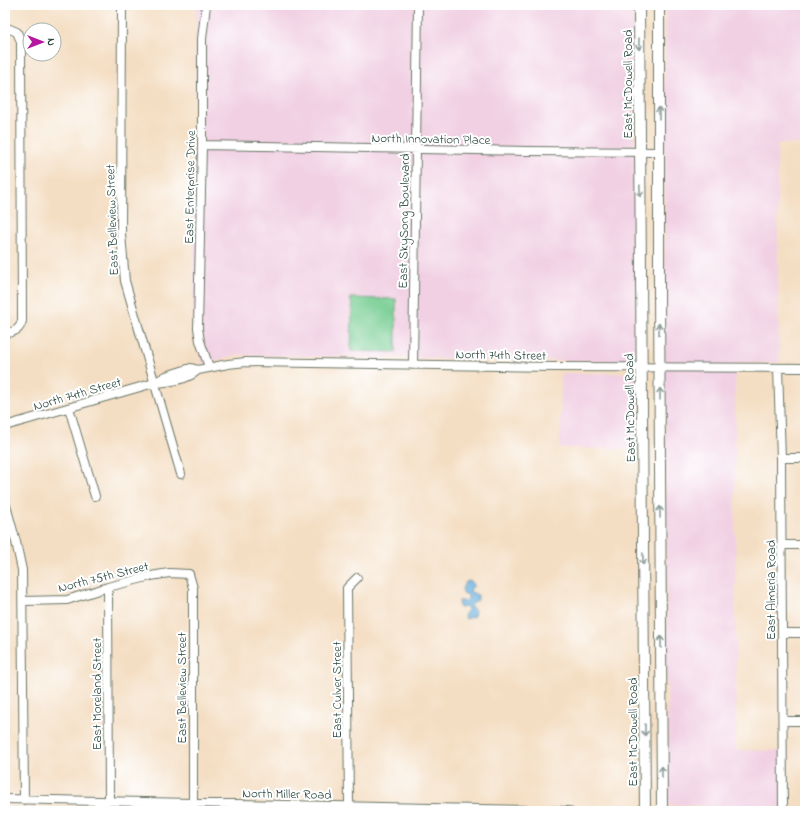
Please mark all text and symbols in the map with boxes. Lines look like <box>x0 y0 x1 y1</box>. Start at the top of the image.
north arrow <box>22 22 62 62</box>
street label: East McDowell Road <box>619 29 638 139</box>
one-way arrow <box>635 37 643 50</box>
text: N <box>43 38 59 46</box>
one-way arrow <box>655 107 663 120</box>
street label: North Innovation Place <box>371 129 491 150</box>
street label: East Enterprise Drive <box>180 130 201 244</box>
street label: East SkySong Boulevard <box>394 153 416 289</box>
street label: East Belleview Street <box>101 163 124 276</box>
one-way arrow <box>636 184 644 197</box>
one-way arrow <box>655 323 663 336</box>
street label: North 74th Street <box>456 345 547 366</box>
street label: East McDowell Road <box>620 352 641 463</box>
street label: North 74th Street <box>31 373 124 416</box>
one-way arrow <box>656 388 664 401</box>
one-way arrow <box>656 506 664 519</box>
street label: East Almeria Road <box>762 539 781 640</box>
one-way arrow <box>639 552 647 565</box>
street label: North 75th Street <box>56 557 151 598</box>
street label: East Belleview Street <box>173 632 192 744</box>
one-way arrow <box>657 636 665 649</box>
street label: East Moreland Street <box>88 637 107 750</box>
street label: East Culver Street <box>328 641 347 739</box>
street label: East McDowell Road <box>624 677 643 787</box>
one-way arrow <box>641 723 649 736</box>
one-way arrow <box>658 766 666 779</box>
street label: North Miller Road <box>242 784 332 805</box>

